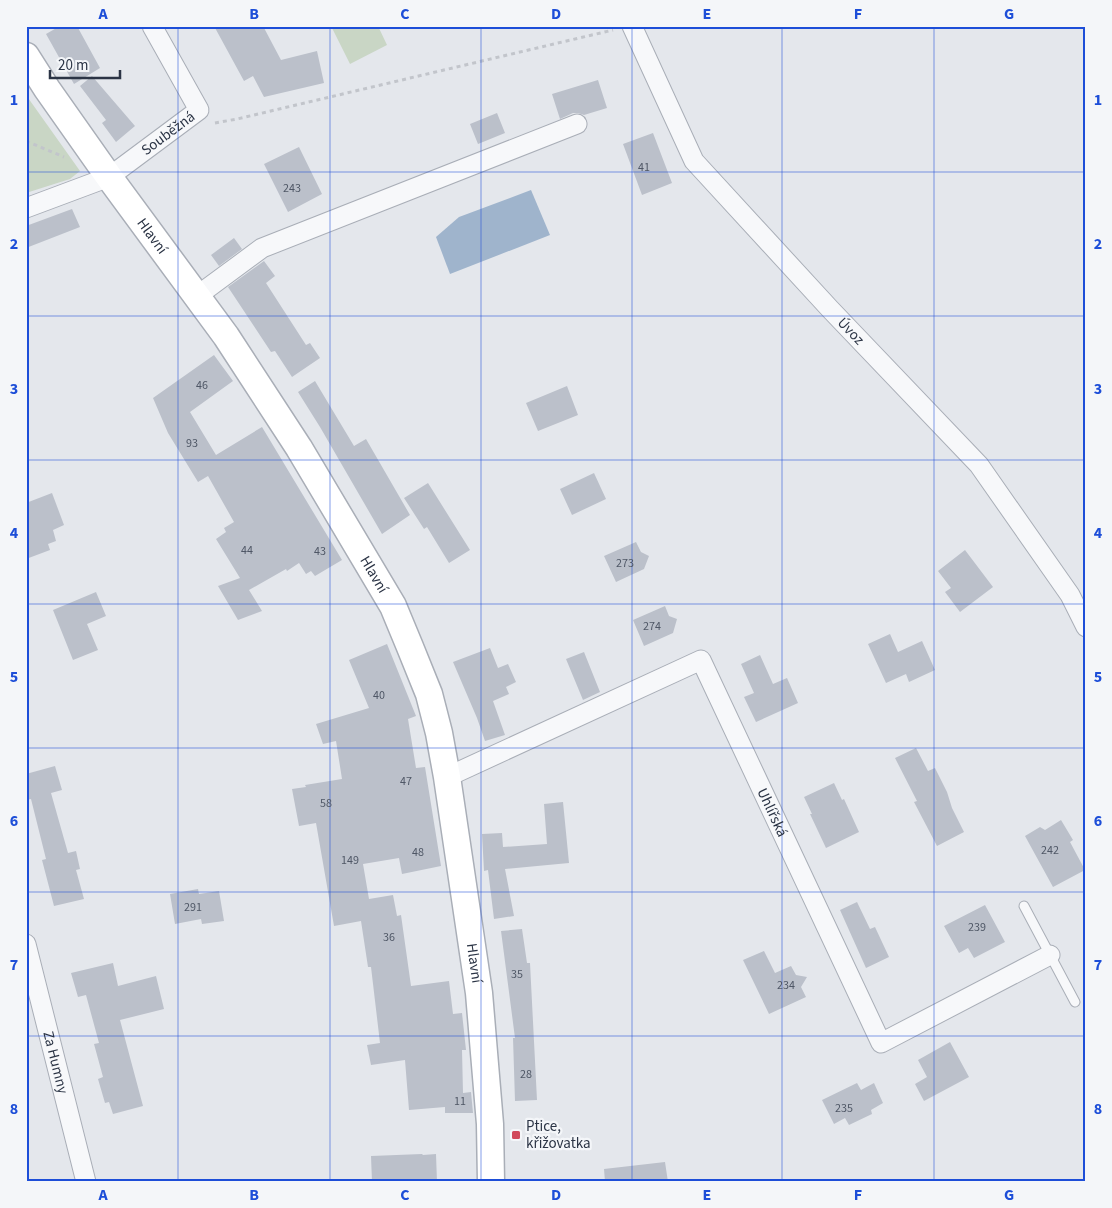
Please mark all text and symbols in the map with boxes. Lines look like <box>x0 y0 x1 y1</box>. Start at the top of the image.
text: A <box>97 3 108 25</box>
text: B <box>249 3 259 25</box>
text: C <box>400 3 410 25</box>
text: D <box>551 3 561 25</box>
text: E <box>703 3 711 25</box>
text: F <box>854 3 862 25</box>
text: G <box>1004 3 1014 25</box>
scale bar <box>50 48 120 80</box>
text: 20 m <box>58 55 88 76</box>
text: 1 <box>10 89 18 111</box>
text: 1 <box>1094 89 1102 111</box>
street label: Souběžná <box>137 107 199 161</box>
house number: 41 <box>638 159 650 176</box>
house number: 243 <box>283 180 301 197</box>
street label: Hlavní <box>132 214 173 260</box>
text: 2 <box>10 233 18 255</box>
text: 2 <box>1094 233 1102 255</box>
street label: Úvoz <box>832 313 869 350</box>
house number: 46 <box>196 377 208 394</box>
text: 3 <box>10 378 18 400</box>
text: 3 <box>1094 378 1102 400</box>
house number: 93 <box>186 435 198 452</box>
text: 4 <box>10 522 19 544</box>
text: 4 <box>1094 522 1103 544</box>
house number: 44 <box>241 542 253 559</box>
house number: 43 <box>314 543 326 560</box>
street label: Hlavní <box>355 552 394 598</box>
house number: 273 <box>616 555 634 572</box>
house number: 274 <box>643 618 661 635</box>
text: 5 <box>10 666 18 688</box>
text: 5 <box>1094 666 1102 688</box>
house number: 40 <box>373 687 385 704</box>
house number: 47 <box>400 773 412 790</box>
street label: Uhlířská <box>752 785 793 840</box>
house number: 58 <box>320 795 332 812</box>
text: 6 <box>10 810 18 832</box>
text: 6 <box>1094 810 1102 832</box>
house number: 242 <box>1041 842 1059 859</box>
house number: 48 <box>412 844 424 861</box>
house number: 149 <box>341 852 359 869</box>
house number: 291 <box>184 899 202 916</box>
house number: 239 <box>968 919 986 936</box>
house number: 36 <box>383 929 395 946</box>
street label: Hlavní <box>461 942 488 986</box>
text: 7 <box>10 954 18 976</box>
text: 7 <box>1094 954 1102 976</box>
house number: 35 <box>511 966 523 983</box>
house number: 234 <box>777 977 795 994</box>
street label: Za Humny <box>37 1029 73 1096</box>
house number: 28 <box>520 1066 532 1083</box>
house number: 11 <box>454 1093 466 1110</box>
text: 8 <box>10 1098 18 1120</box>
text: 8 <box>1094 1098 1102 1120</box>
house number: 235 <box>835 1100 853 1117</box>
place label: Ptice, křižovatka <box>526 1116 591 1154</box>
marker: Ptice, křižovatka <box>510 1129 522 1141</box>
text: A <box>97 1184 108 1206</box>
text: B <box>249 1184 259 1206</box>
text: C <box>400 1184 410 1206</box>
text: D <box>551 1184 561 1206</box>
text: E <box>703 1184 711 1206</box>
text: F <box>854 1184 862 1206</box>
text: G <box>1004 1184 1014 1206</box>

